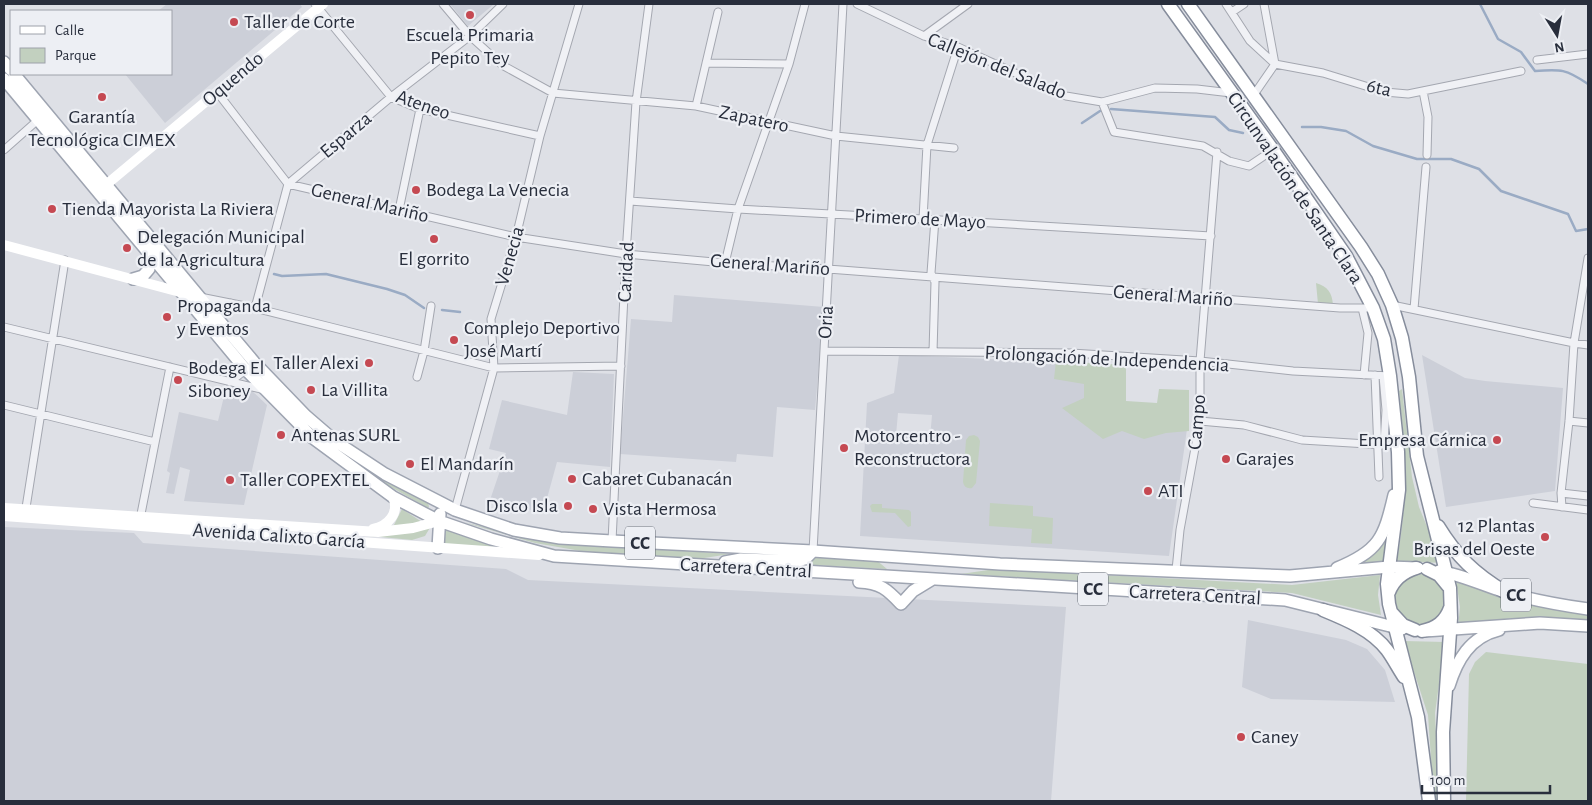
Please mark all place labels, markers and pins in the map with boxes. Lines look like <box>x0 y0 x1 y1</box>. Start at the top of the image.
marker: Escuela Primaria Pepito Tey <box>464 9 476 21</box>
place label: Taller de Corte <box>244 12 355 32</box>
marker: Taller de Corte <box>228 16 240 28</box>
place label: Escuela Primaria Pepito Tey <box>406 25 534 68</box>
marker: Garantía Tecnológica CIMEX <box>96 91 108 103</box>
place label: Garantía Tecnológica CIMEX <box>28 107 176 150</box>
place label: Bodega La Venecia <box>426 180 570 200</box>
marker: Bodega La Venecia <box>410 184 422 196</box>
place label: Tienda Mayorista La Riviera <box>62 199 274 219</box>
marker: Tienda Mayorista La Riviera <box>46 203 58 215</box>
place label: Delegación Municipal de la Agricultura <box>137 227 305 270</box>
marker: El gorrito <box>428 233 440 245</box>
marker: Delegación Municipal de la Agricultura <box>121 242 133 254</box>
place label: El gorrito <box>399 249 469 269</box>
place label: Propaganda y Eventos <box>176 296 271 339</box>
marker: Propaganda y Eventos <box>161 311 173 323</box>
place label: Complejo Deportivo José Martí <box>464 318 620 361</box>
marker: Complejo Deportivo José Martí <box>448 334 460 346</box>
place label: Taller Alexi <box>273 353 359 373</box>
marker: Taller Alexi <box>363 357 375 369</box>
place label: Bodega El Siboney <box>188 358 264 401</box>
marker: Bodega El Siboney <box>172 374 184 386</box>
place label: La Villita <box>321 380 388 400</box>
marker: La Villita <box>305 384 317 396</box>
place label: Antenas SURL <box>291 425 400 445</box>
place label: Motorcentro - Reconstructora <box>854 426 971 469</box>
marker: Antenas SURL <box>275 429 287 441</box>
place label: Empresa Cárnica <box>1358 430 1487 450</box>
marker: Empresa Cárnica <box>1491 434 1503 446</box>
marker: Motorcentro - Reconstructora <box>838 442 850 454</box>
place label: Garajes <box>1236 449 1294 469</box>
marker: Garajes <box>1220 453 1232 465</box>
place label: El Mandarín <box>420 454 514 474</box>
marker: El Mandarín <box>404 458 416 470</box>
place label: Cabaret Cubanacán <box>582 469 732 489</box>
place label: Taller COPEXTEL <box>240 470 370 490</box>
marker: Cabaret Cubanacán <box>566 473 578 485</box>
marker: Taller COPEXTEL <box>224 474 236 486</box>
place label: ATI <box>1158 481 1184 501</box>
marker: ATI <box>1142 485 1154 497</box>
place label: Disco Isla <box>485 496 558 516</box>
place label: Vista Hermosa <box>603 499 717 519</box>
marker: Disco Isla <box>562 500 574 512</box>
marker: Vista Hermosa <box>587 503 599 515</box>
place label: 12 Plantas Brisas del Oeste <box>1413 516 1535 559</box>
marker: 12 Plantas Brisas del Oeste <box>1539 531 1551 543</box>
place label: Caney <box>1251 727 1299 747</box>
marker: Caney <box>1235 731 1247 743</box>

